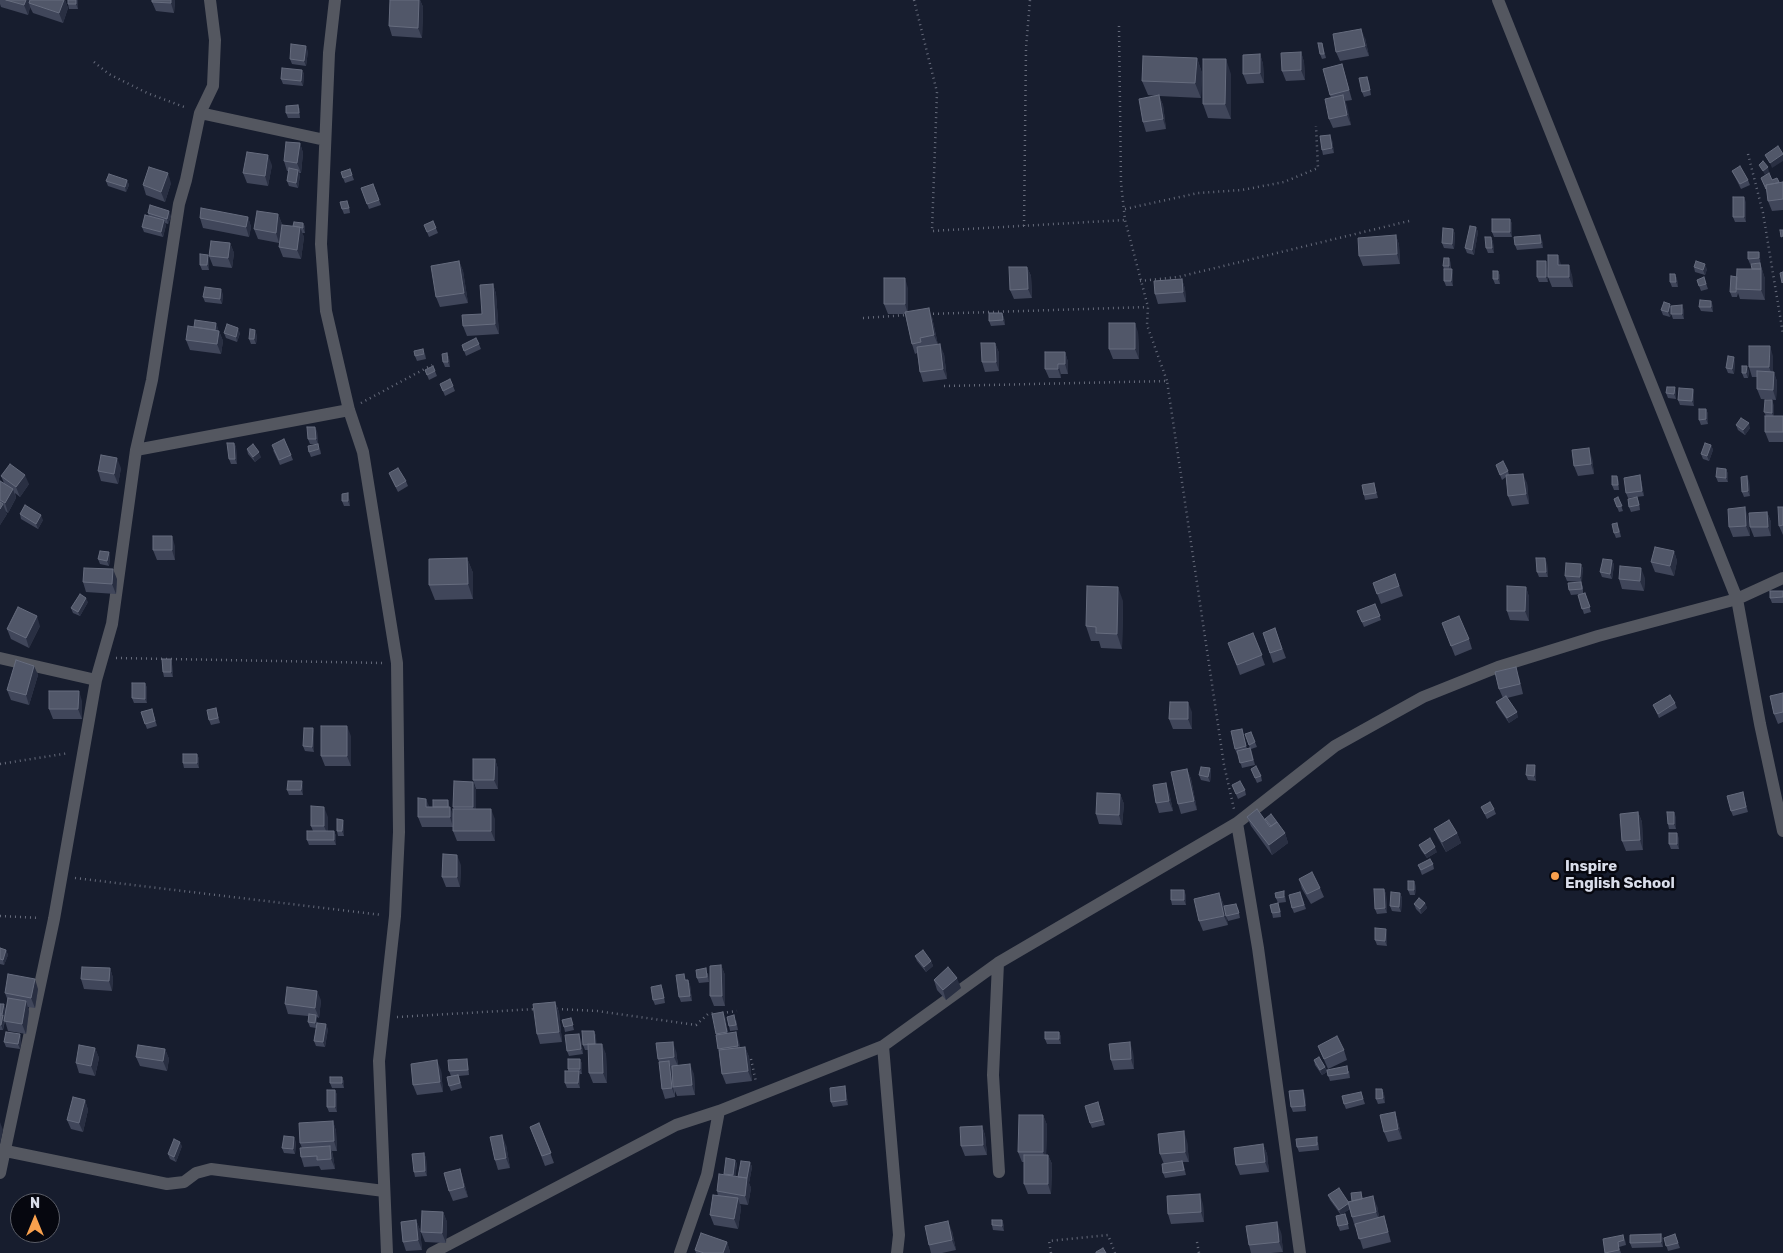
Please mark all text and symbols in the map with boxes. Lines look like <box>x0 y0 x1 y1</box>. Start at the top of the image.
place label: Inspire English School <box>1565 858 1675 893</box>
marker: Inspire English School <box>1549 870 1561 882</box>
north arrow <box>10 1193 60 1243</box>
text: N <box>30 1195 40 1212</box>

